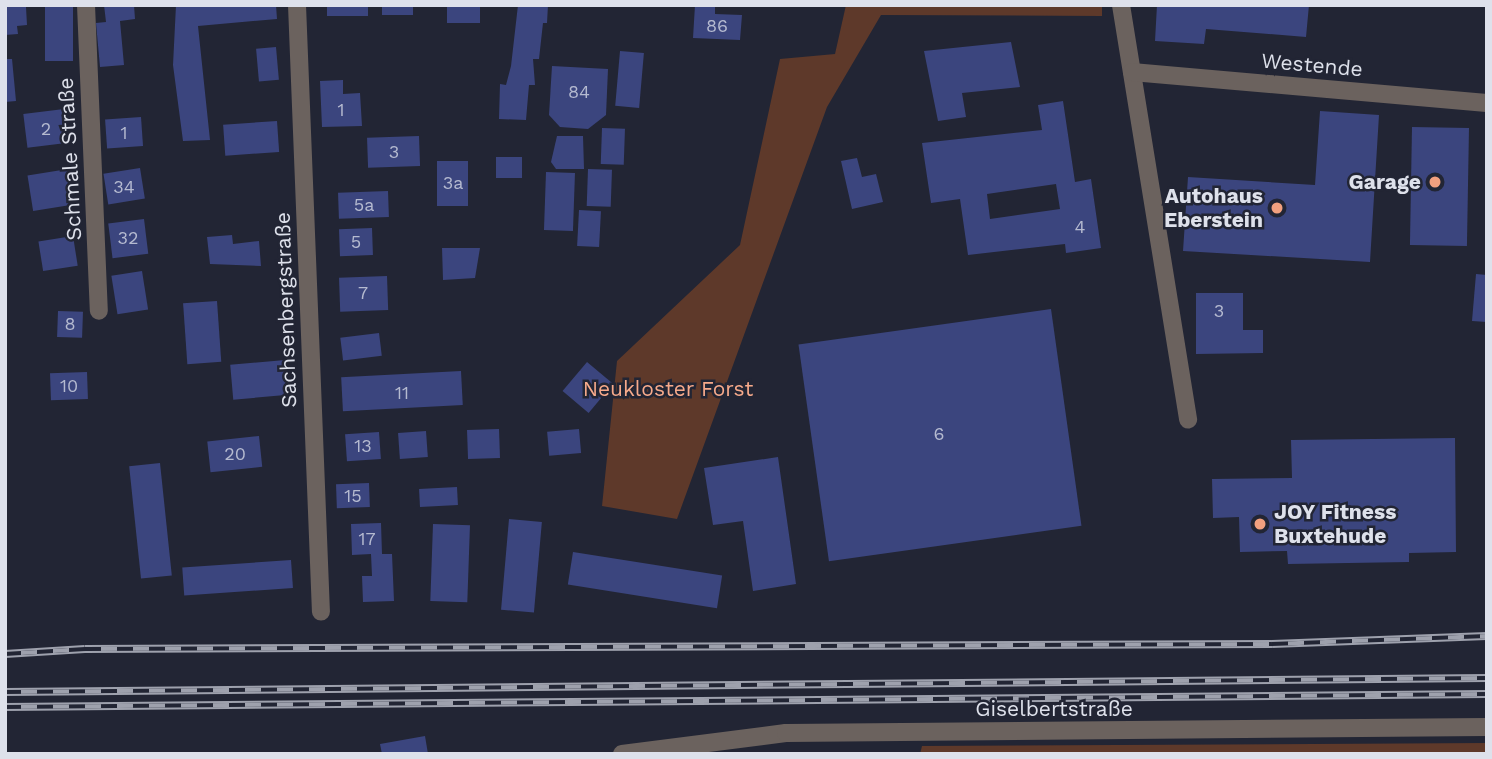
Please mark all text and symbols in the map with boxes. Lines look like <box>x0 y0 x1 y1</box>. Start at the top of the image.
house number: 86 <box>706 15 728 37</box>
street label: Westende <box>1260 48 1364 82</box>
street label: Schmale Straße <box>53 77 87 241</box>
house number: 84 <box>568 81 590 103</box>
house number: 1 <box>337 99 345 121</box>
house number: 2 <box>41 118 51 140</box>
house number: 1 <box>120 122 128 144</box>
house number: 3 <box>389 141 399 163</box>
place label: Garage <box>1349 169 1421 195</box>
house number: 3a <box>443 172 463 194</box>
marker: Garage <box>1427 174 1443 190</box>
house number: 34 <box>113 176 135 198</box>
place label: Autohaus Eberstein <box>1164 183 1263 233</box>
house number: 5a <box>354 194 374 216</box>
marker: Autohaus Eberstein <box>1269 200 1285 216</box>
street label: Sachsenbergstraße <box>270 212 302 408</box>
house number: 4 <box>1075 216 1085 238</box>
house number: 32 <box>118 227 138 249</box>
house number: 5 <box>351 231 361 253</box>
house number: 7 <box>358 282 368 304</box>
house number: 3 <box>1214 300 1224 322</box>
house number: 8 <box>64 313 76 335</box>
house number: 10 <box>60 375 78 397</box>
park label: Neukloster Forst <box>582 376 754 402</box>
house number: 11 <box>395 382 409 404</box>
house number: 6 <box>934 423 944 445</box>
house number: 13 <box>354 435 372 457</box>
house number: 20 <box>224 443 246 465</box>
house number: 15 <box>344 485 362 507</box>
place label: JOY Fitness Buxtehude <box>1274 499 1397 549</box>
marker: JOY Fitness Buxtehude <box>1252 516 1268 532</box>
house number: 17 <box>358 528 376 550</box>
street label: Giselbertstraße <box>975 696 1133 722</box>

